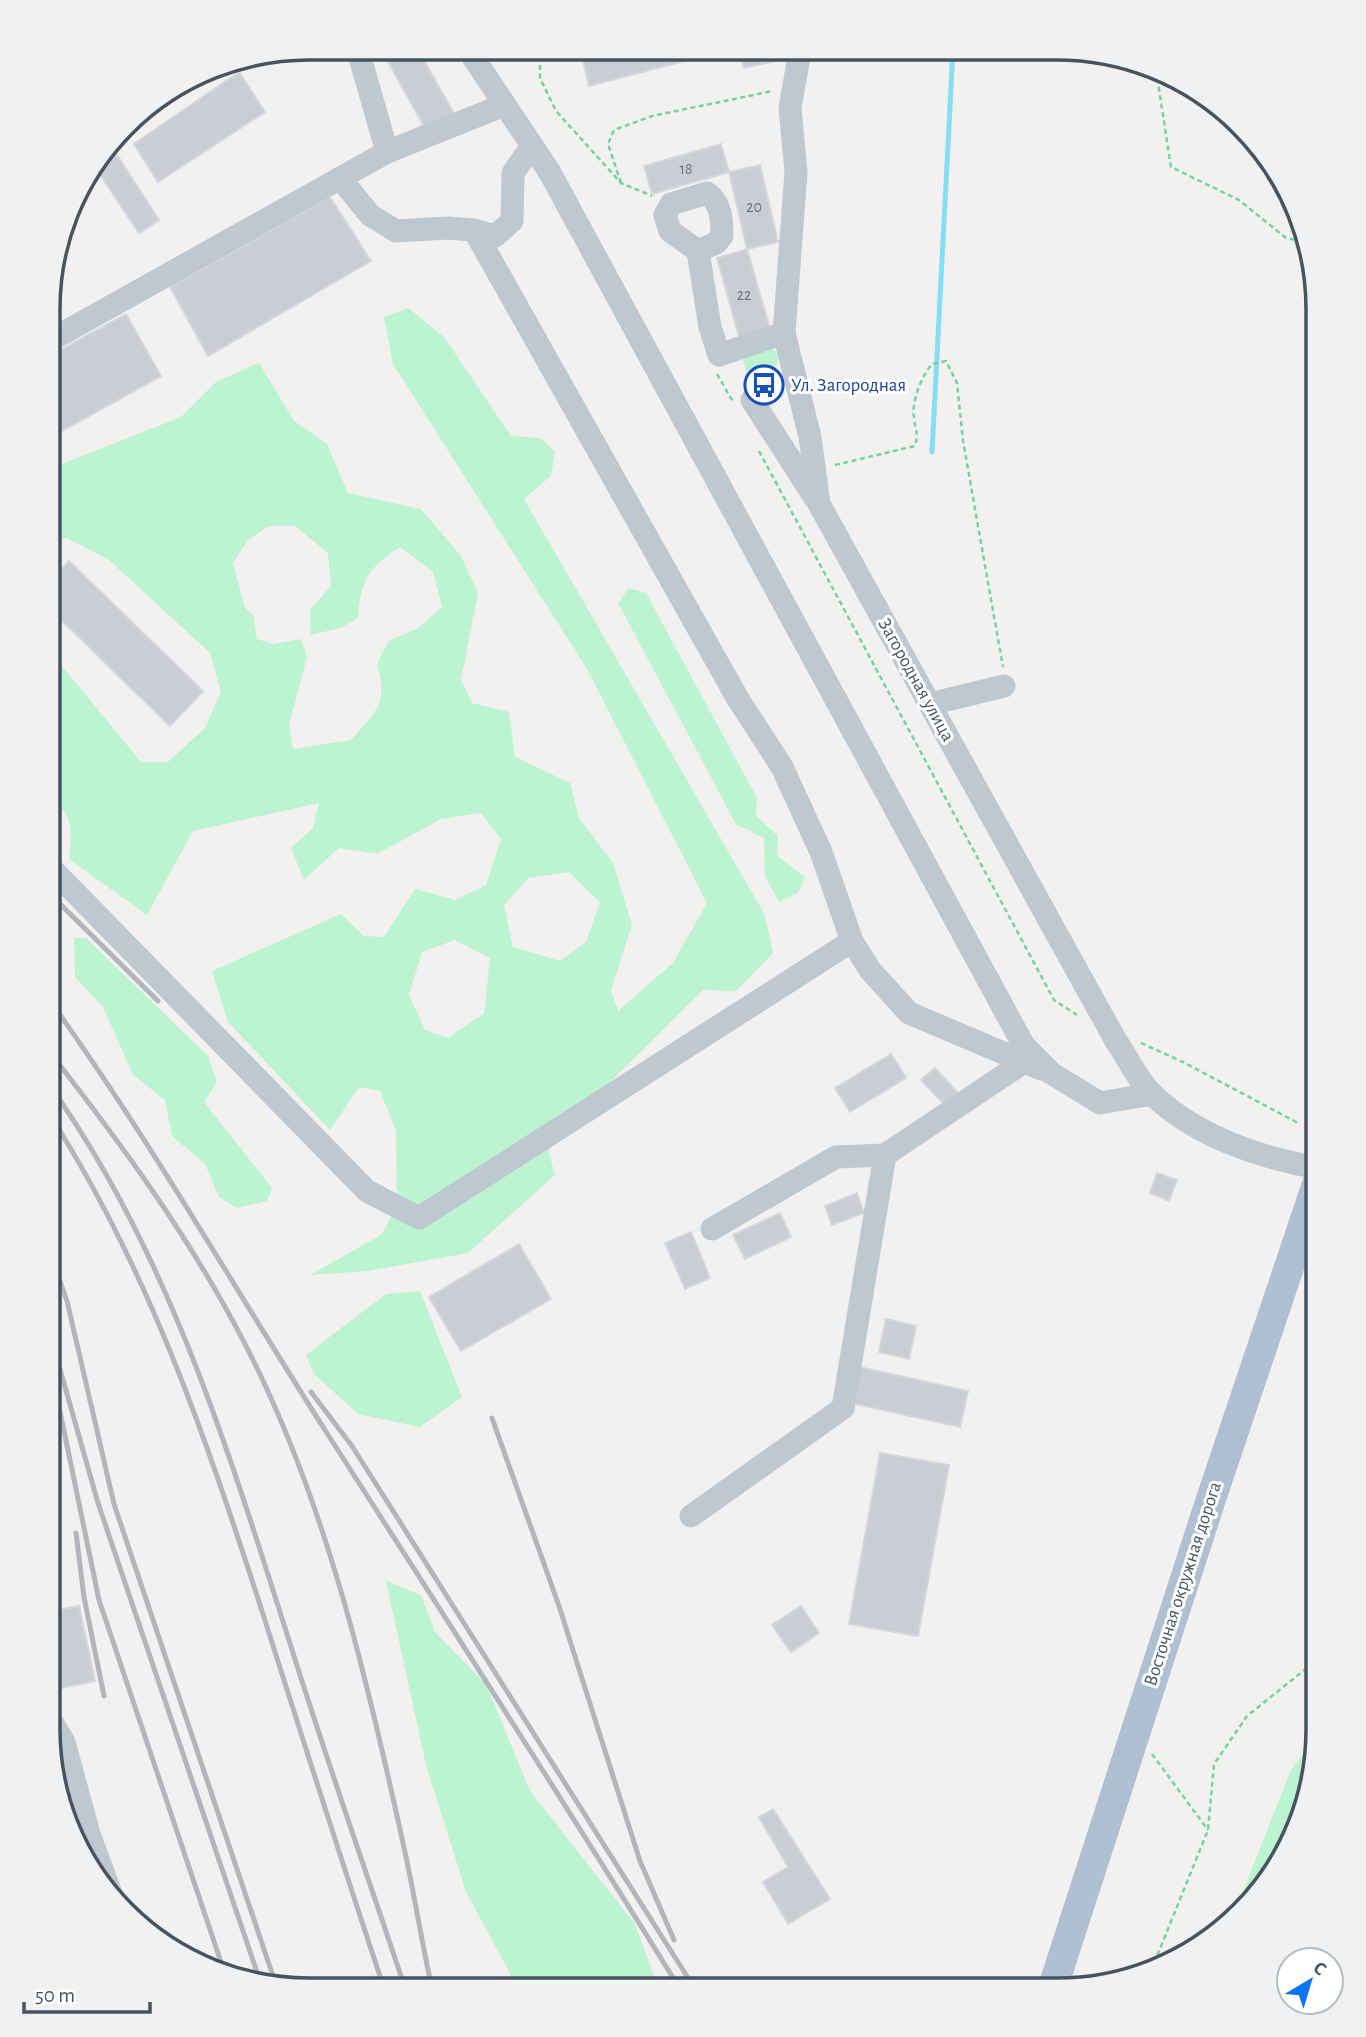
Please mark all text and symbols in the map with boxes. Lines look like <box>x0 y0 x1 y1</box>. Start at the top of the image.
house number: 18 <box>679 161 693 177</box>
house number: 20 <box>746 199 762 215</box>
house number: 22 <box>737 287 751 303</box>
bus stop icon: Ул. Загородная <box>743 364 785 406</box>
place label: Ул. Загородная <box>791 376 906 395</box>
street label: Загородная улица <box>874 615 958 745</box>
street label: Восточная окружная дорога <box>1141 1479 1225 1688</box>
north arrow <box>1275 1946 1345 2016</box>
text: С <box>1310 1958 1330 1980</box>
scale bar <box>24 1970 150 2014</box>
text: 50 m <box>35 1985 75 2006</box>

